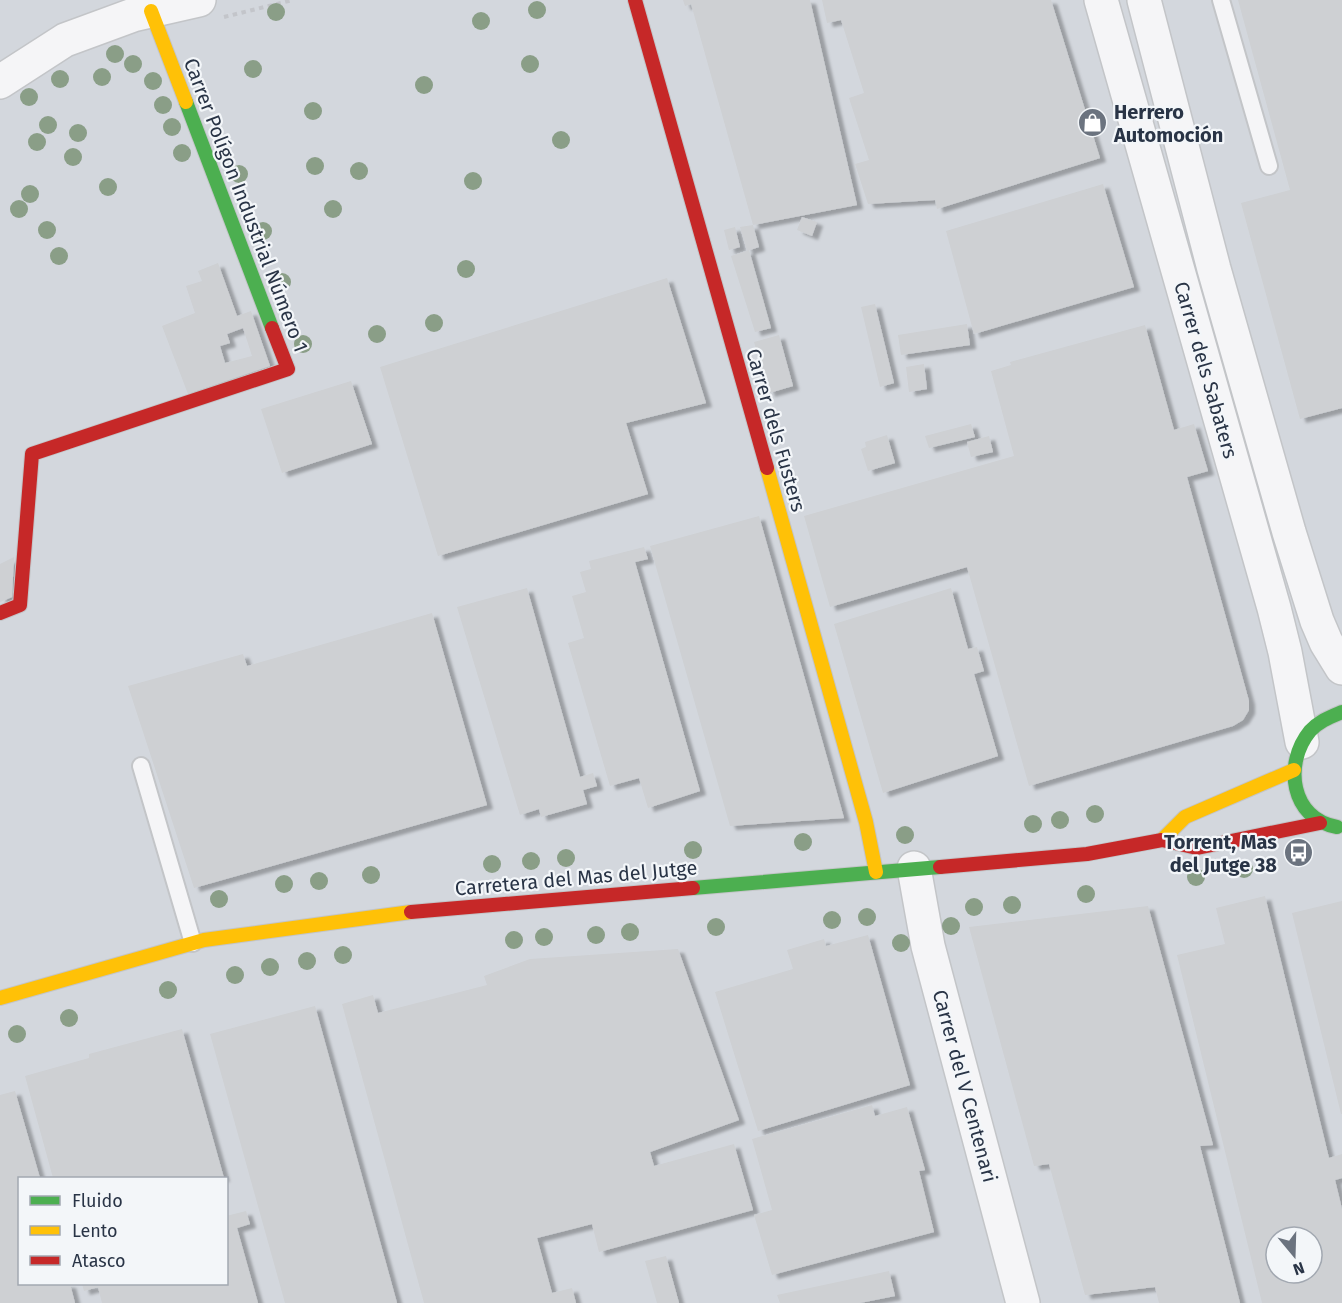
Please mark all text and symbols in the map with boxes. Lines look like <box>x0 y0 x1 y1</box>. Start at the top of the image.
street label: Carrer Polígon Industrial Número 1 <box>179 55 313 355</box>
place label: Herrero Automoción <box>1113 100 1223 147</box>
shop icon: Herrero Automoción <box>1077 107 1109 139</box>
street label: Carrer dels Sabaters <box>1169 279 1243 461</box>
street label: Carrer dels Fusters <box>741 346 811 514</box>
place label: Torrent, Mas del Jutge 38 <box>1164 830 1277 877</box>
bus stop icon: Torrent, Mas del Jutge 38 <box>1282 837 1314 869</box>
street label: Carretera del Mas del Jutge <box>454 855 698 901</box>
street label: Carrer del V Centenari <box>928 987 1002 1185</box>
legend <box>18 1177 228 1285</box>
text: Fluido <box>72 1190 123 1212</box>
text: Lento <box>72 1220 118 1242</box>
north arrow <box>1264 1225 1324 1285</box>
text: Atasco <box>72 1250 125 1272</box>
text: N <box>1291 1258 1307 1279</box>

